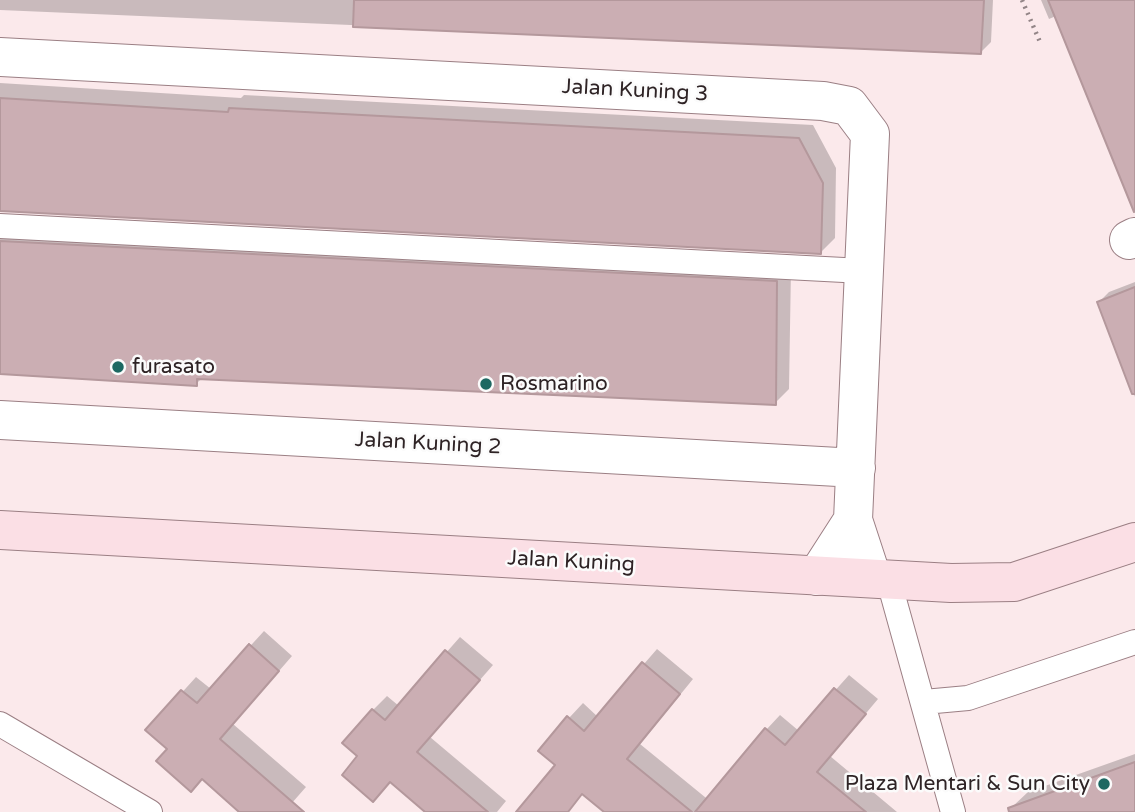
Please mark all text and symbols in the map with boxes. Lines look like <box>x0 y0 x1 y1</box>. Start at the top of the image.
street label: Jalan Kuning 3 <box>561 75 709 107</box>
place label: furasato <box>132 354 215 380</box>
marker: furasato <box>110 359 126 375</box>
place label: Rosmarino <box>500 371 608 397</box>
marker: Rosmarino <box>478 376 494 392</box>
street label: Jalan Kuning 2 <box>354 428 502 460</box>
street label: Jalan Kuning <box>507 546 635 578</box>
place label: Plaza Mentari & Sun City <box>845 771 1090 797</box>
marker: Plaza Mentari & Sun City <box>1096 776 1112 792</box>

